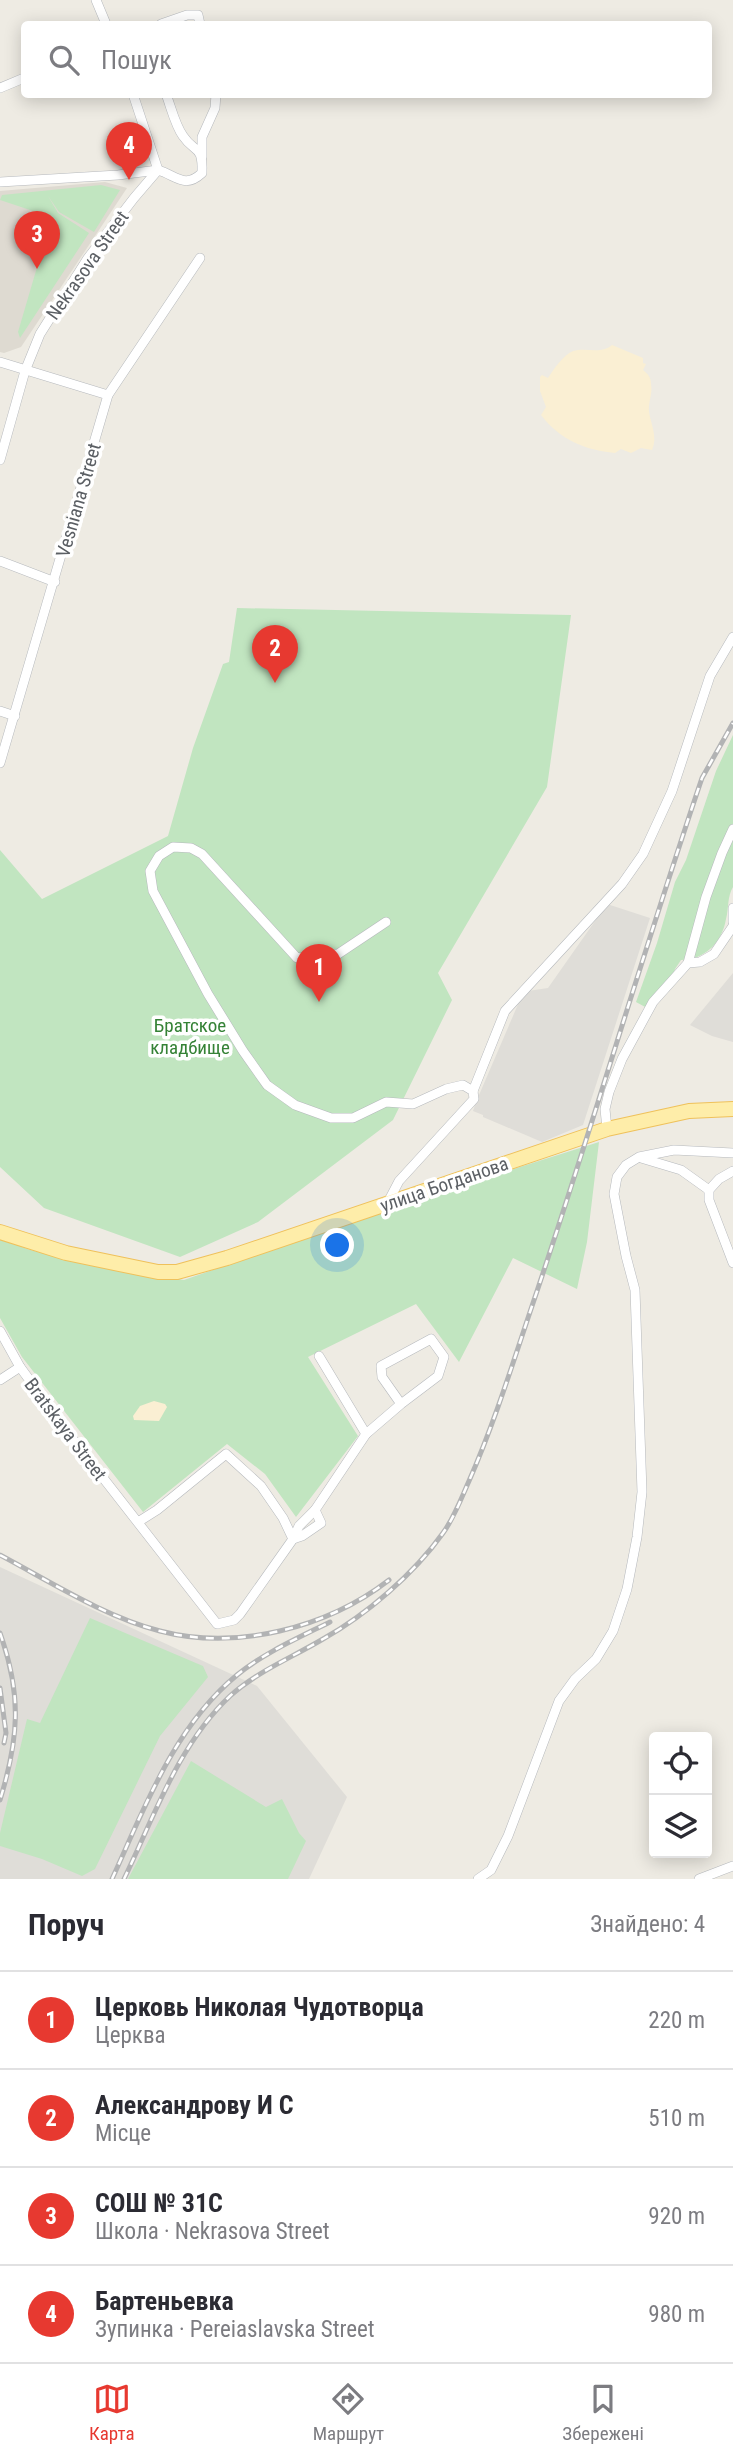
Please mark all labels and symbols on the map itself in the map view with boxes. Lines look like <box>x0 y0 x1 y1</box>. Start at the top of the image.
pin: 4 <box>106 122 152 180</box>
street label: Nekrasova Street <box>41 206 133 324</box>
pin: 3 <box>14 211 60 269</box>
street label: Vesniana Street <box>51 440 106 560</box>
pin: 2 <box>252 625 298 683</box>
pin: 1 <box>296 944 342 1002</box>
park label: Братское кладбище <box>150 1014 230 1059</box>
street label: улица Богданова <box>377 1152 511 1217</box>
your location <box>320 1228 354 1262</box>
street label: Bratskaya Street <box>20 1373 112 1485</box>

